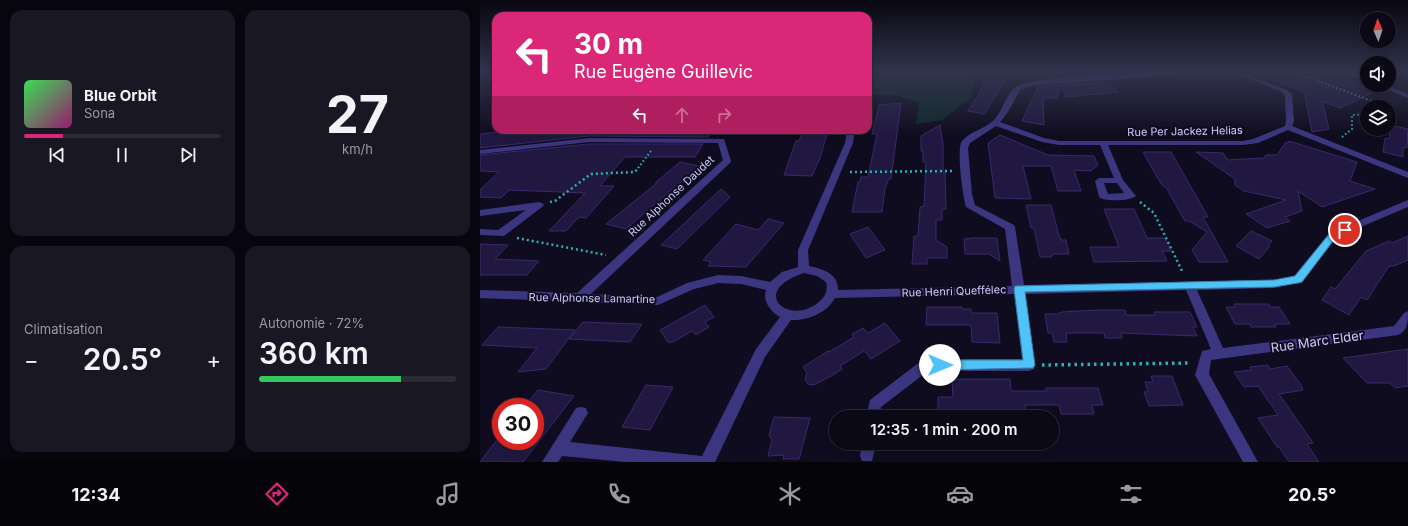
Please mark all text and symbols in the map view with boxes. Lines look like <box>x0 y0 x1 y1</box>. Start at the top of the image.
north arrow <box>1360 12 1396 48</box>
map controls <box>1360 12 1396 136</box>
text: 30 m <box>574 27 643 61</box>
icon: left <box>508 28 560 80</box>
button: sound <box>1360 56 1396 92</box>
text: Rue Eugène Guillevic <box>574 61 753 82</box>
text: 27 <box>326 83 389 146</box>
text: Blue Orbit <box>84 86 157 105</box>
button: layers <box>1360 100 1396 136</box>
icon: left <box>629 104 651 126</box>
icon: ahead <box>671 104 693 126</box>
icon: right <box>713 104 735 126</box>
text: Sona <box>84 105 115 121</box>
street label: Rue Per Jackez Helias <box>1127 123 1243 139</box>
text: km/h <box>342 141 373 157</box>
icon: previous <box>46 144 68 166</box>
icon: pause <box>111 144 133 166</box>
icon: next <box>177 144 199 166</box>
street label: Rue Alphonse Daudet <box>625 152 717 239</box>
pin <box>1328 213 1362 247</box>
icon: arrive <box>1334 219 1356 241</box>
street label: Rue Henri Queffélec <box>901 282 1007 300</box>
street label: Rue Alphonse Lamartine <box>529 290 655 306</box>
text: Autonomie · 72% <box>259 315 364 331</box>
text: Climatisation <box>24 321 103 337</box>
street label: Rue Marc Elder <box>1270 327 1365 355</box>
text: 360 km <box>259 335 369 371</box>
text: 20.5° <box>83 341 162 377</box>
position arrow <box>919 344 961 386</box>
text: − <box>24 347 39 373</box>
text: + <box>206 347 221 373</box>
speed limit sign: 30 <box>492 398 544 450</box>
text: 12:35 · 1 min · 200 m <box>870 420 1018 439</box>
icon: directions <box>263 480 291 508</box>
icon: music <box>434 480 462 508</box>
icon: phone <box>605 480 633 508</box>
icon: climate <box>776 480 804 508</box>
icon: car <box>946 480 974 508</box>
icon: filters <box>1117 480 1145 508</box>
text: 12:34 <box>71 484 120 505</box>
text: 20.5° <box>1288 484 1337 505</box>

